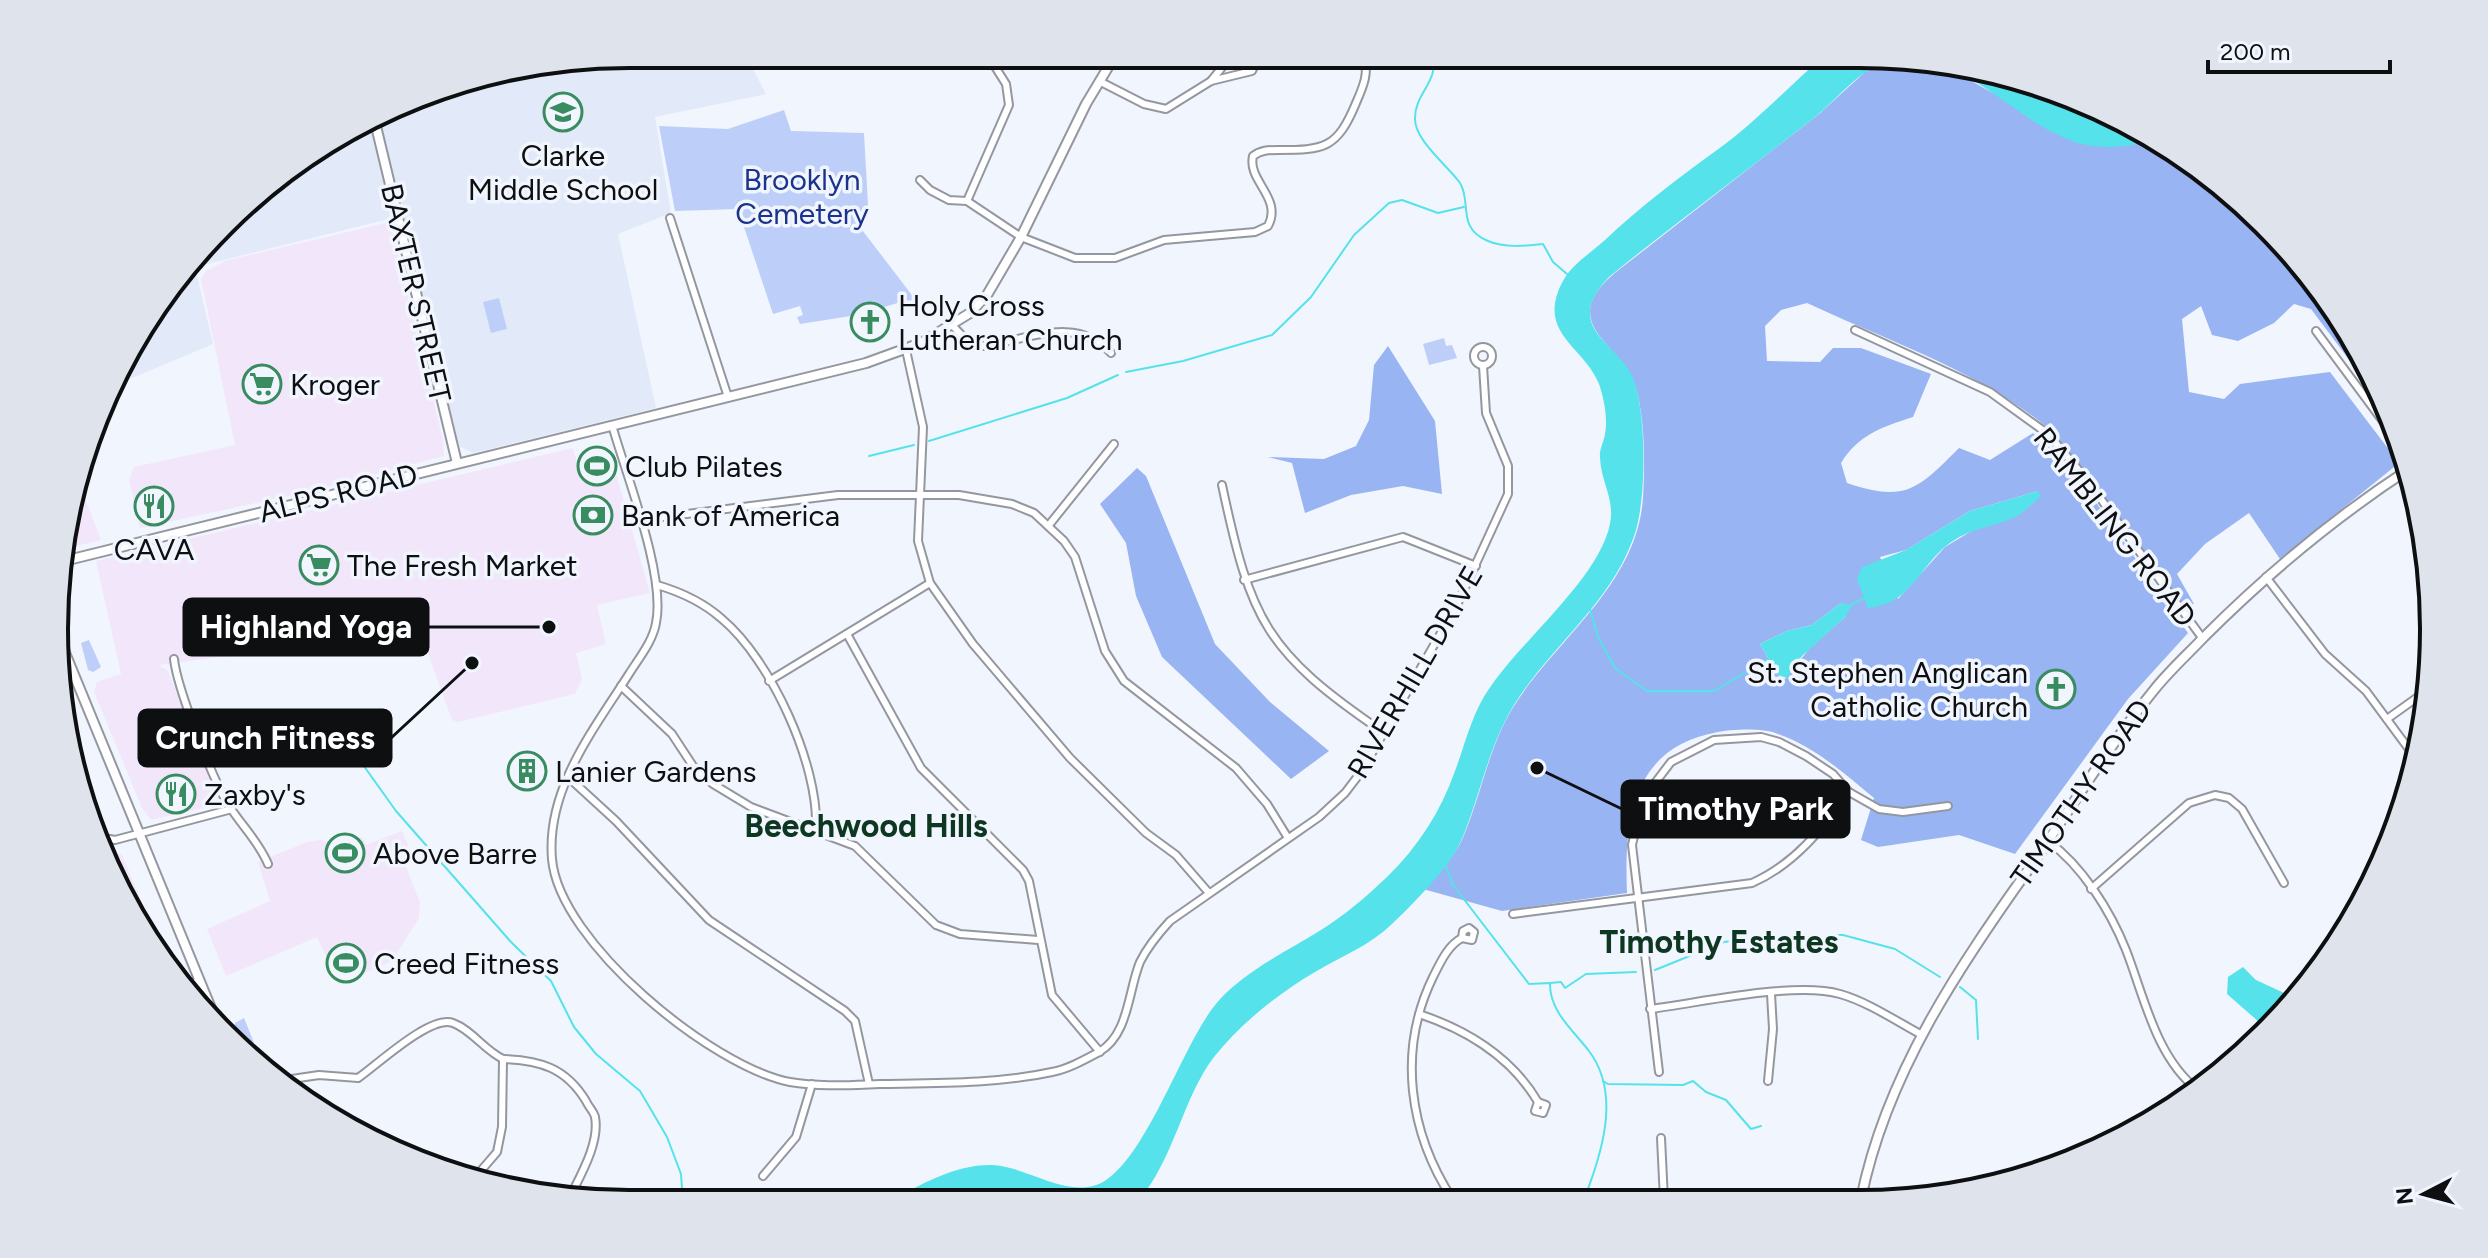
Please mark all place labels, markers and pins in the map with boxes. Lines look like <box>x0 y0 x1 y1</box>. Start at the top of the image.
school or university icon: Clarke Middle School <box>542 91 584 133</box>
place label: Clarke Middle School <box>468 137 658 208</box>
place label: Holy Cross Lutheran Church <box>898 287 1123 358</box>
church icon: Holy Cross Lutheran Church <box>849 301 891 343</box>
supermarket icon: Kroger <box>241 363 283 405</box>
place label: Kroger <box>290 366 380 403</box>
sports icon: Club Pilates <box>576 445 618 487</box>
place label: Club Pilates <box>625 448 783 485</box>
restaurant icon: CAVA <box>133 485 175 527</box>
bank icon: Bank of America <box>572 494 614 536</box>
place label: Bank of America <box>621 497 840 534</box>
place label: CAVA <box>114 531 195 568</box>
supermarket icon: The Fresh Market <box>298 544 340 586</box>
place label: The Fresh Market <box>347 547 578 584</box>
callout: Highland Yoga <box>184 599 428 655</box>
place label: St. Stephen Anglican Catholic Church <box>1747 654 2028 725</box>
church icon: St. Stephen Anglican Catholic Church <box>2035 668 2077 710</box>
callout: Crunch Fitness <box>139 710 391 766</box>
building icon: Lanier Gardens <box>506 750 548 792</box>
place label: Lanier Gardens <box>555 753 756 790</box>
restaurant icon: Zaxby's <box>155 773 197 815</box>
place label: Zaxby's <box>204 776 306 813</box>
callout: Timothy Park <box>1622 781 1849 837</box>
sports icon: Above Barre <box>324 832 366 874</box>
place label: Above Barre <box>373 835 537 872</box>
sports icon: Creed Fitness <box>325 942 367 984</box>
place label: Creed Fitness <box>374 945 559 982</box>

